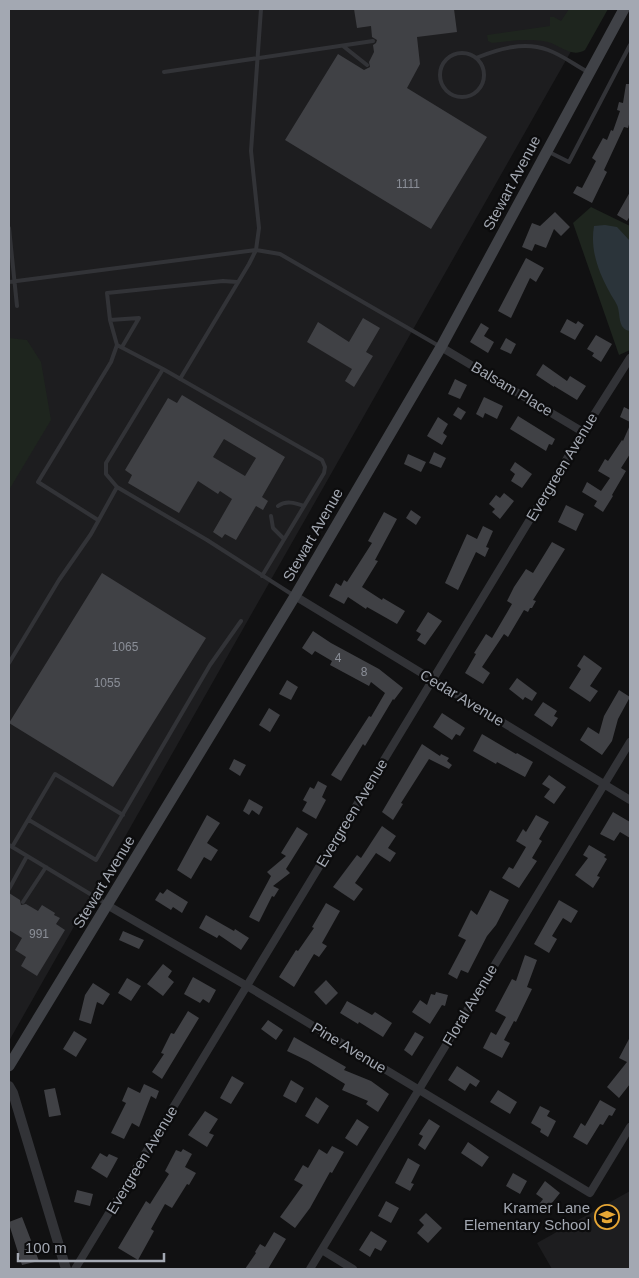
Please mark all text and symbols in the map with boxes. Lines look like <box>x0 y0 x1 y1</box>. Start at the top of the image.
street label: Stewart Avenue <box>479 133 544 233</box>
house number: 1111 <box>396 177 420 191</box>
street label: Balsam Place <box>469 358 556 419</box>
street label: Evergreen Avenue <box>523 410 601 524</box>
street label: Stewart Avenue <box>279 485 346 584</box>
house number: 1065 <box>112 640 139 654</box>
house number: 4 <box>335 651 342 665</box>
house number: 8 <box>361 665 368 679</box>
street label: Cedar Avenue <box>417 666 507 729</box>
house number: 1055 <box>94 676 121 690</box>
street label: Evergreen Avenue <box>313 756 391 870</box>
street label: Stewart Avenue <box>69 832 138 931</box>
house number: 991 <box>29 927 49 941</box>
street label: Floral Avenue <box>439 961 500 1048</box>
street label: Pine Avenue <box>309 1019 390 1076</box>
street label: Evergreen Avenue <box>103 1103 181 1217</box>
place label: Kramer Lane Elementary School <box>464 1199 590 1233</box>
school or university icon: Kramer Lane Elementary School <box>594 1204 620 1230</box>
scale bar <box>18 1230 164 1262</box>
text: 100 m <box>25 1239 67 1256</box>

